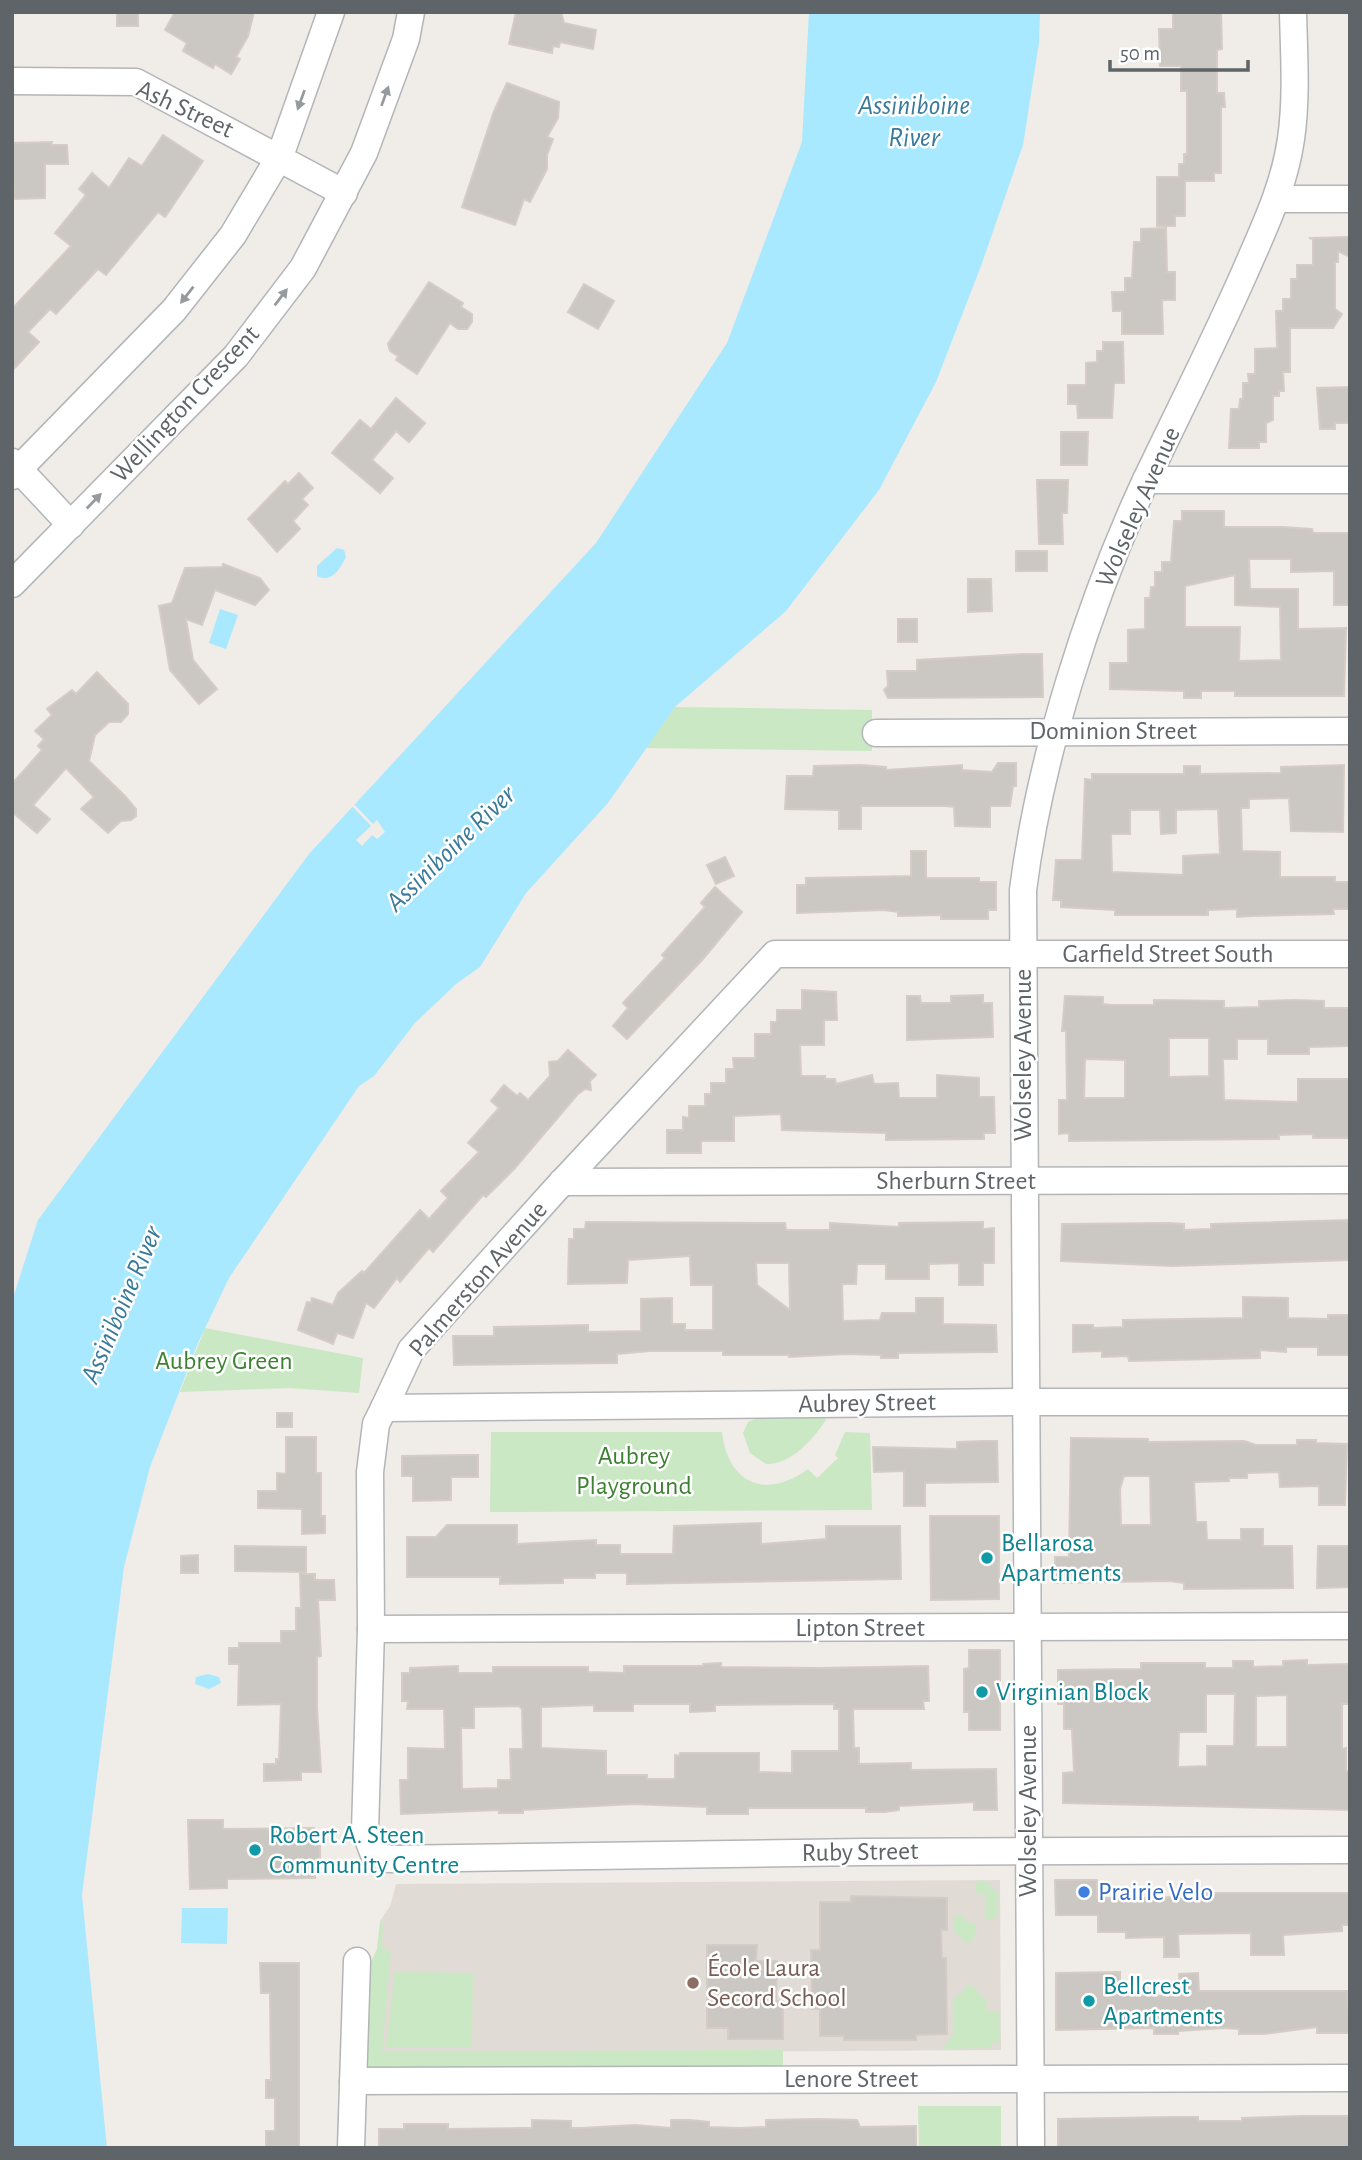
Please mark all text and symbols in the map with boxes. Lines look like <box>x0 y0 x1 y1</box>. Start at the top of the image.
scale bar <box>1110 28 1248 72</box>
text: 50 m <box>1120 43 1160 64</box>
street label: Ash Street <box>133 75 237 143</box>
one-way arrow <box>380 86 391 107</box>
one-way arrow <box>295 89 306 110</box>
water label: Assiniboine River <box>857 92 970 152</box>
one-way arrow <box>179 285 194 303</box>
one-way arrow <box>273 288 287 306</box>
street label: Wellington Crescent <box>106 320 264 488</box>
street label: Wolseley Avenue <box>1091 423 1185 591</box>
one-way arrow <box>86 492 103 509</box>
street label: Dominion Street <box>1029 718 1197 744</box>
water label: Assiniboine River <box>380 780 522 918</box>
street label: Garfield Street South <box>1062 941 1274 967</box>
street label: Wolseley Avenue <box>1010 969 1036 1141</box>
street label: Sherburn Street <box>876 1168 1036 1194</box>
street label: Palmerston Avenue <box>404 1197 552 1361</box>
water label: Assiniboine River <box>76 1222 168 1389</box>
park label: Aubrey Green <box>155 1348 293 1374</box>
street label: Aubrey Street <box>798 1389 936 1417</box>
park label: Aubrey Playground <box>576 1443 692 1499</box>
place label: Bellarosa Apartments <box>1001 1530 1121 1586</box>
marker: Bellarosa Apartments <box>979 1550 995 1566</box>
street label: Lipton Street <box>795 1615 925 1641</box>
place label: Virginian Block <box>996 1679 1149 1705</box>
marker: Virginian Block <box>974 1684 990 1700</box>
street label: Wolseley Avenue <box>1015 1725 1041 1897</box>
place label: Robert A. Steen Community Centre <box>269 1822 459 1878</box>
street label: Ruby Street <box>801 1838 919 1866</box>
marker: Robert A. Steen Community Centre <box>247 1842 263 1858</box>
place label: Prairie Velo <box>1098 1879 1213 1905</box>
marker: Prairie Velo <box>1076 1884 1092 1900</box>
place label: École Laura Secord School <box>707 1953 847 2011</box>
place label: Bellcrest Apartments <box>1103 1973 1223 2029</box>
marker: École Laura Secord School <box>685 1975 701 1991</box>
marker: Bellcrest Apartments <box>1081 1993 1097 2009</box>
street label: Lenore Street <box>784 2066 918 2092</box>

